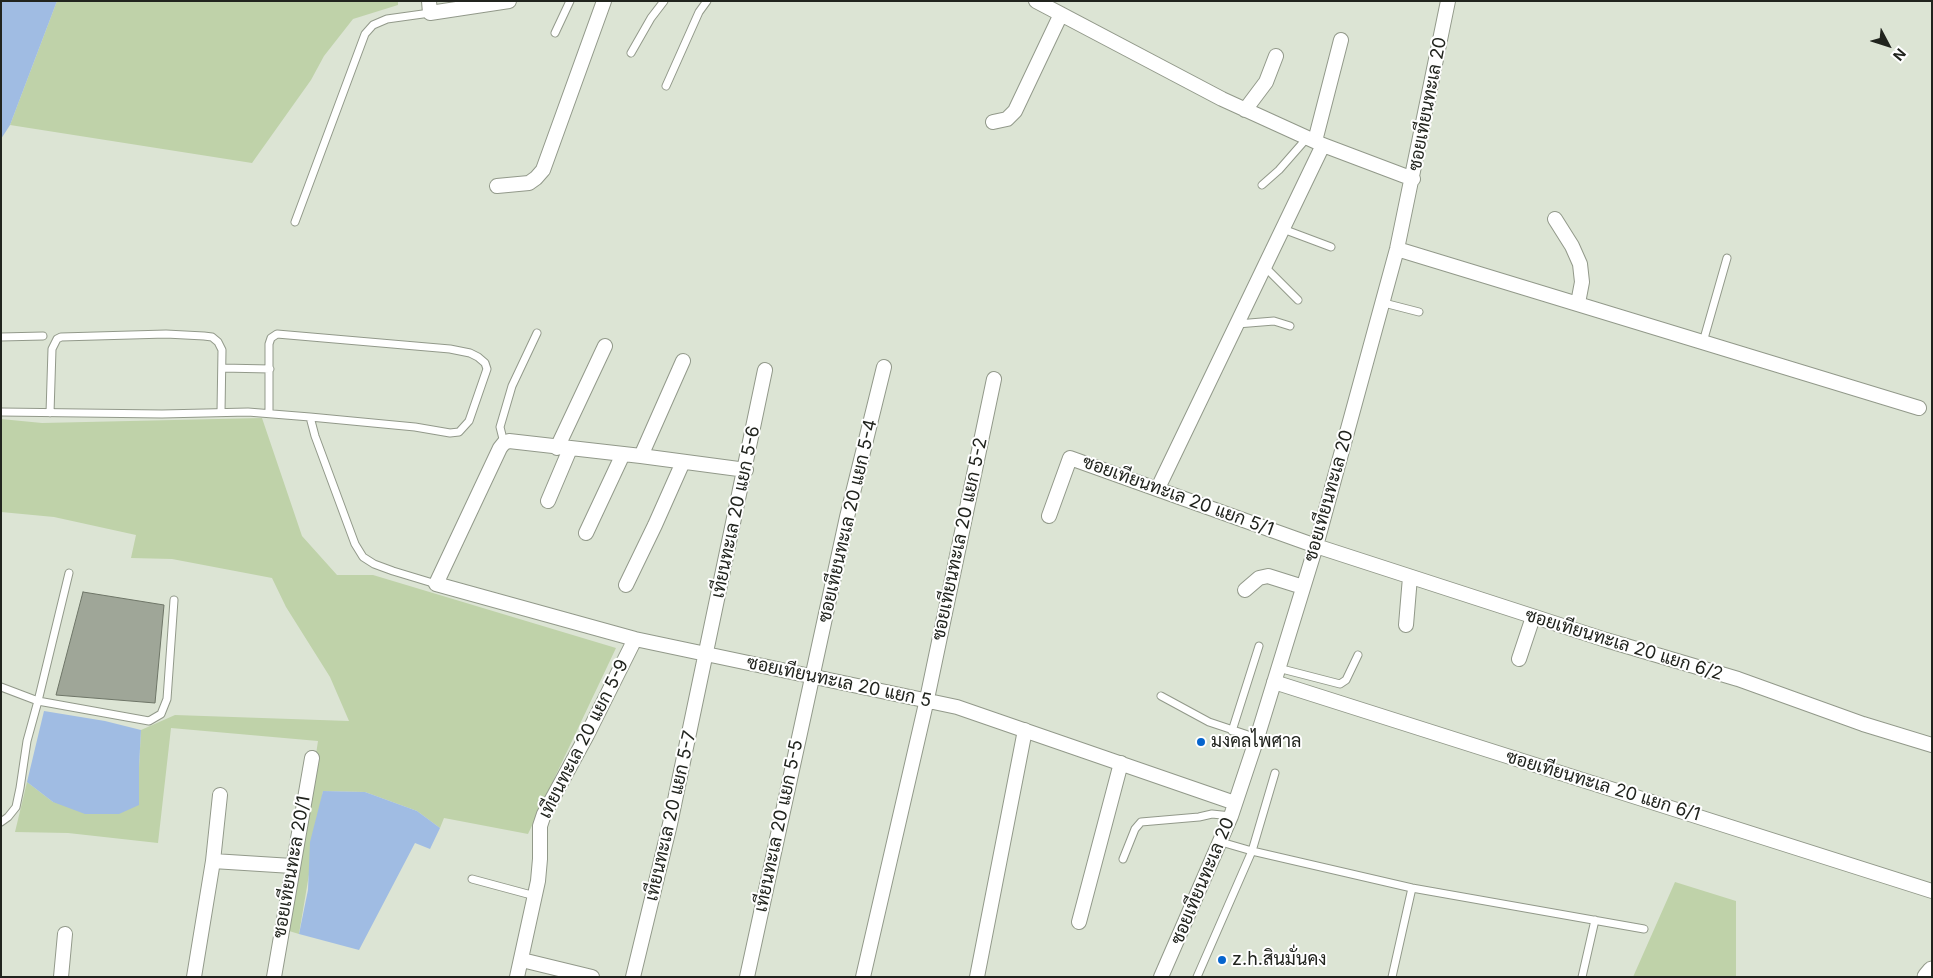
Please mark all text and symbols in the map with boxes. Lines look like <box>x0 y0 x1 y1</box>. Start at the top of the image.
north arrow <box>1863 20 1913 70</box>
street label: ซอยเทียนทะเล 20 <box>1404 35 1452 173</box>
text: N <box>1890 45 1910 65</box>
street label: ซอยเทียนทะเล 20 แยก 5-4 <box>814 417 882 625</box>
street label: เทียนทะเล 20 แยก 5-6 <box>707 424 765 600</box>
street label: ซอยเทียนทะเล 20 <box>1300 428 1358 564</box>
street label: ซอยเทียนทะเล 20 แยก 5-2 <box>928 436 992 642</box>
street label: ซอยเทียนทะเล 20 แยก 5/1 <box>1079 451 1277 541</box>
street label: ซอยเทียนทะเล 20 แยก 6/2 <box>1522 605 1726 685</box>
street label: ซอยเทียนทะเล 20 แยก 5 <box>745 652 933 712</box>
street label: เทียนทะเล 20 แยก 5-9 <box>535 656 633 822</box>
street label: เทียนทะเล 20 แยก 5-7 <box>641 729 701 903</box>
place label: มงคลไพศาล <box>1211 731 1302 753</box>
marker: มงคลไพศาล <box>1195 736 1207 748</box>
street label: เทียนทะเล 20 แยก 5-5 <box>750 738 808 914</box>
street label: ซอยเทียนทะเล 20 แยก 6/1 <box>1503 746 1703 826</box>
street label: ซอยเทียนทะล 20/1 <box>269 794 315 940</box>
street label: ซอยเทียนทะเล 20 <box>1166 814 1240 948</box>
place label: z.h.สินมั่นคง <box>1232 949 1326 971</box>
marker: z.h.สินมั่นคง <box>1216 954 1228 966</box>

